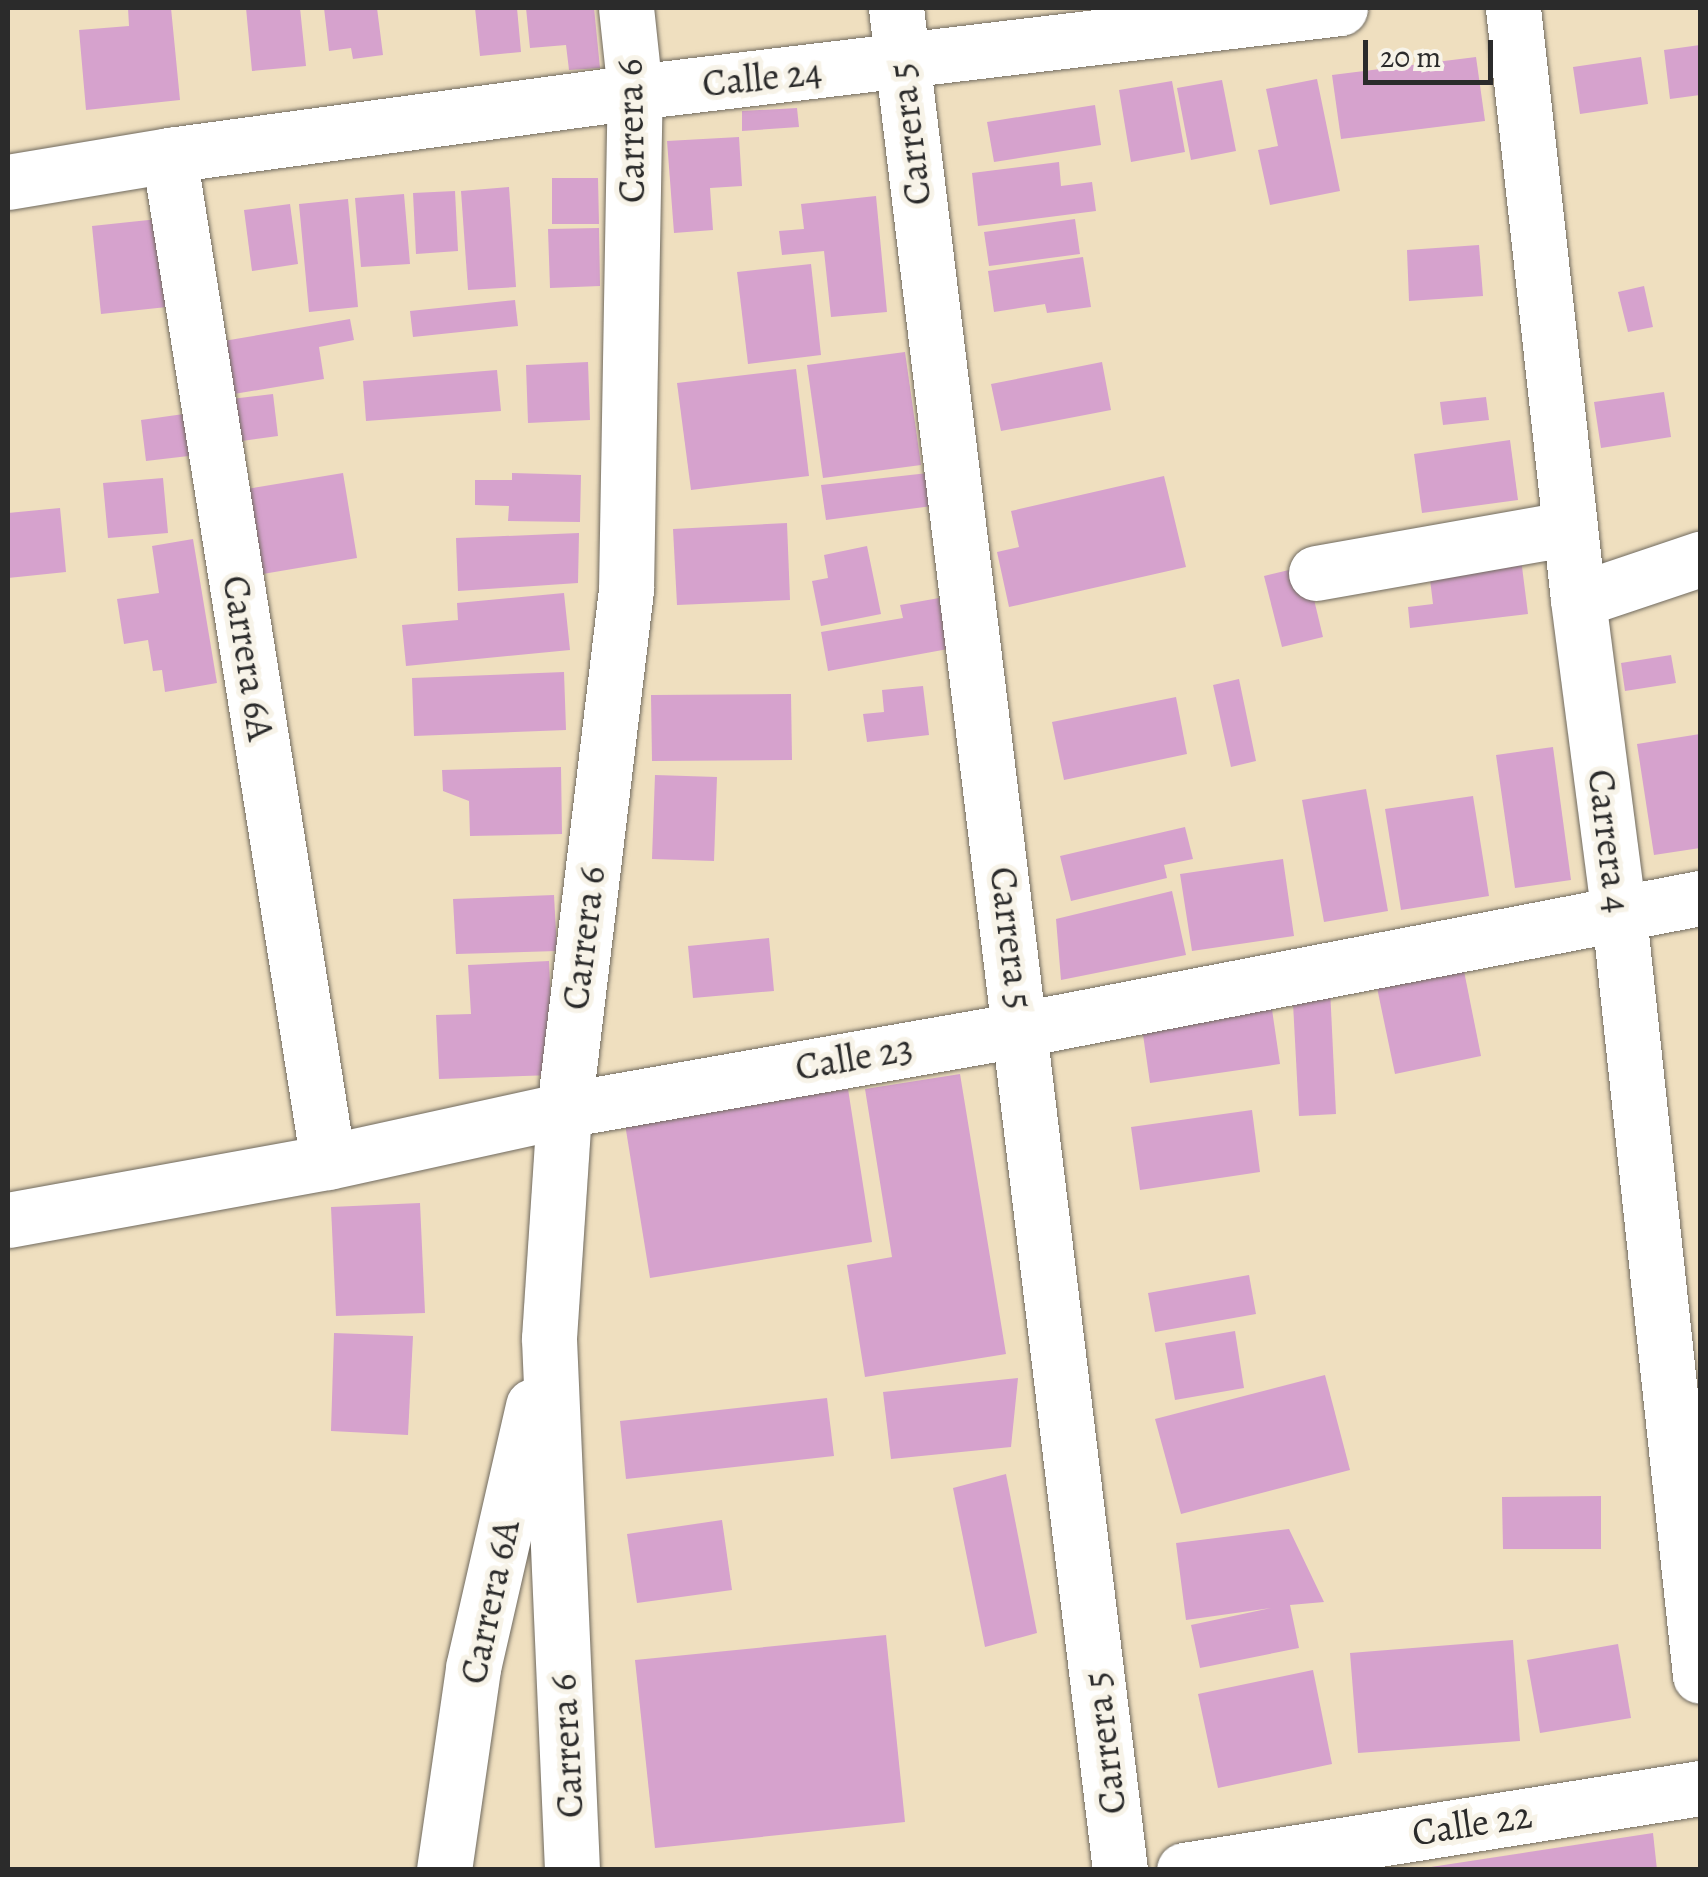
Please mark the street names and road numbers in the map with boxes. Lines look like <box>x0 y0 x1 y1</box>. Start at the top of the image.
street label: Calle 24 <box>700 49 824 107</box>
street label: Carrera 6 <box>607 59 655 203</box>
street label: Carrera 5 <box>879 60 941 208</box>
street label: Carrera 6A <box>212 572 284 744</box>
street label: Carrera 4 <box>1578 767 1640 915</box>
street label: Carrera 6 <box>553 864 615 1012</box>
street label: Carrera 5 <box>980 864 1042 1012</box>
street label: Calle 23 <box>792 1025 916 1091</box>
street label: Carrera 6A <box>450 1516 530 1688</box>
street label: Carrera 5 <box>1074 1669 1136 1817</box>
street label: Carrera 6 <box>540 1673 594 1819</box>
street label: Calle 22 <box>1409 1792 1535 1856</box>

